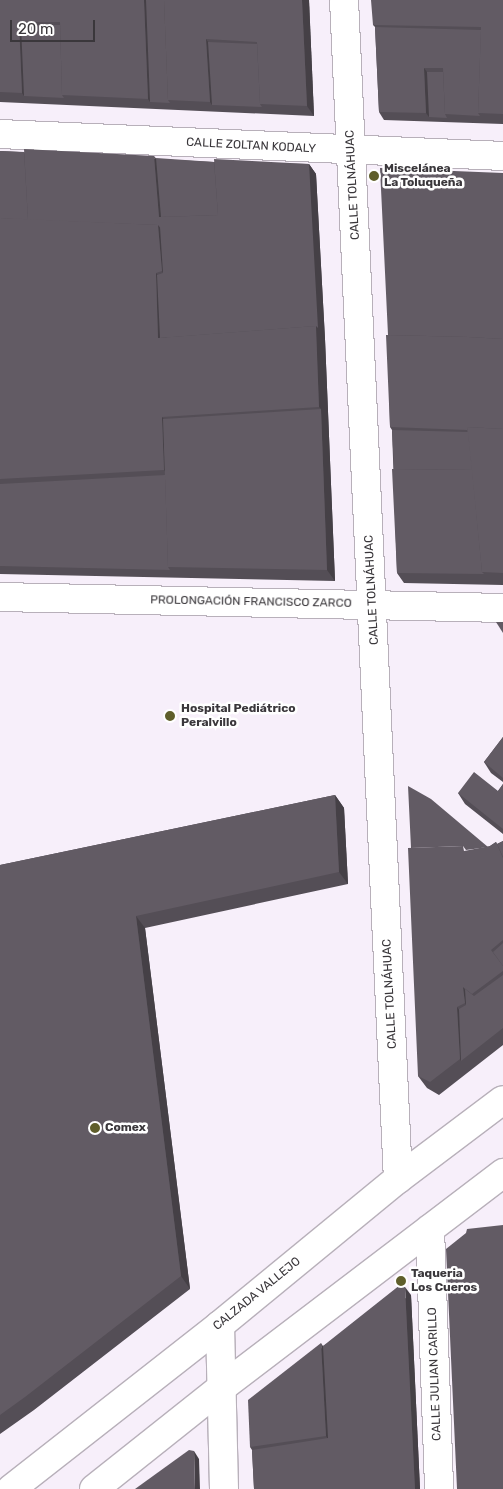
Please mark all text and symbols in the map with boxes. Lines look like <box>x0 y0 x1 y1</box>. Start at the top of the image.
scale bar <box>12 10 98 42</box>
text: 20 m <box>18 20 53 38</box>
street label: CALLE TOLNÁHUAC <box>343 130 363 240</box>
street label: CALLE ZOLTAN KODALY <box>186 135 316 157</box>
place label: Miscelánea La Toluqueña <box>384 162 463 190</box>
marker: Miscelánea La Toluqueña <box>368 170 380 182</box>
street label: CALLE TOLNÁHUAC <box>362 535 382 645</box>
street label: PROLONGACIÓN FRANCISCO ZARCO <box>150 593 352 611</box>
place label: Hospital Pediátrico Peralvillo <box>181 702 296 730</box>
marker: Hospital Pediátrico Peralvillo <box>163 709 177 723</box>
street label: CALLE TOLNÁHUAC <box>380 939 400 1049</box>
place label: Comex <box>105 1121 146 1135</box>
marker: Comex <box>89 1122 101 1134</box>
street label: CALZADA VALLEJO <box>210 1254 304 1334</box>
place label: Taqueria Los Cueros <box>411 1267 477 1295</box>
marker: Taqueria Los Cueros <box>395 1275 407 1287</box>
street label: CALLE JULIAN CARILLO <box>425 1307 445 1441</box>

